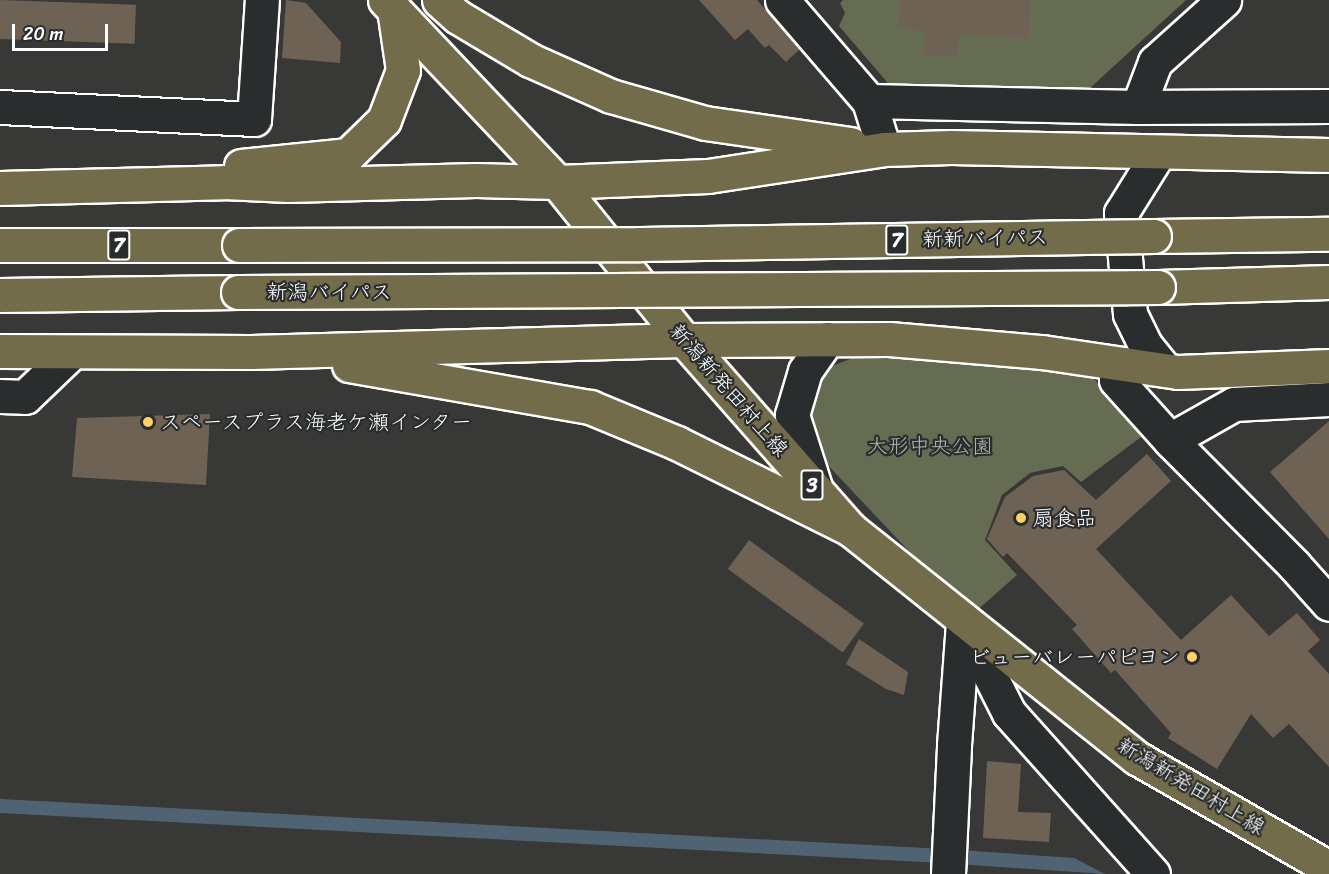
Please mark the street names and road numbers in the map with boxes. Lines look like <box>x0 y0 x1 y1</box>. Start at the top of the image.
road number: 7 <box>885 223 909 257</box>
street label: 新新バイパス <box>922 224 1048 252</box>
road number: 7 <box>107 228 131 262</box>
street label: 新潟バイパス <box>266 279 392 305</box>
street label: 新潟新発田村上線 <box>664 318 794 462</box>
road number: 3 <box>800 468 824 502</box>
street label: 新潟新発田村上線 <box>1113 732 1269 840</box>

